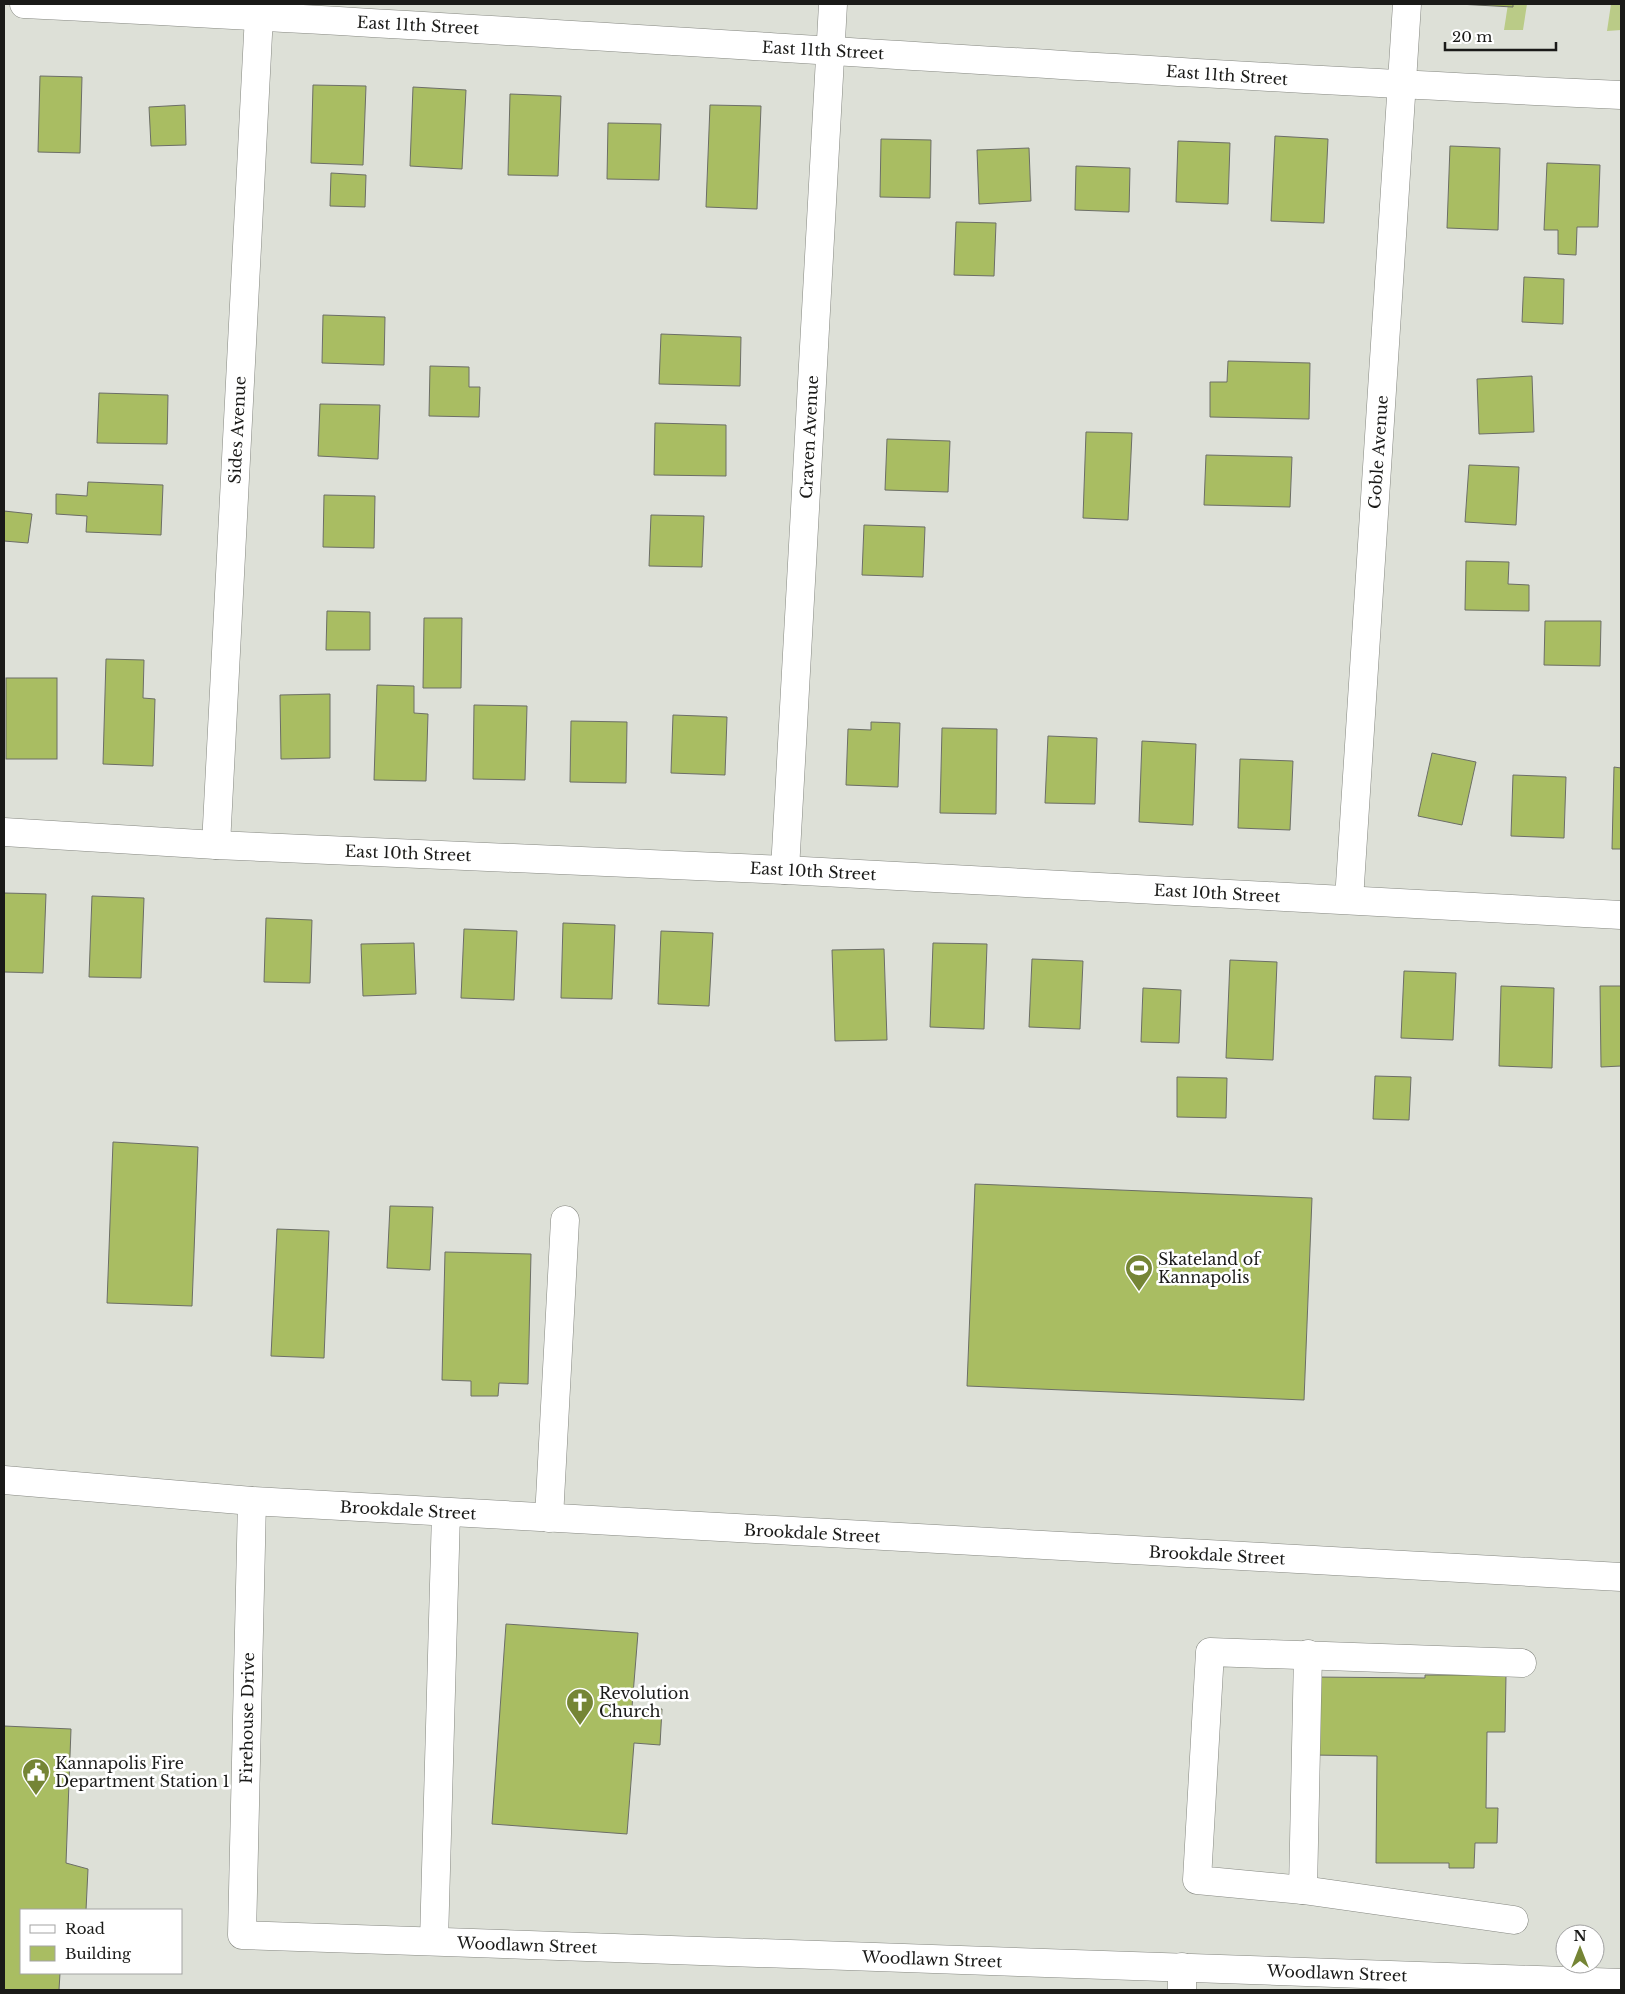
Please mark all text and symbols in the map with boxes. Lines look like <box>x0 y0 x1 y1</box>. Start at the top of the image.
street label: East 11th Street <box>356 12 480 38</box>
scale bar <box>1445 20 1556 52</box>
text: 20 m <box>1452 27 1492 46</box>
street label: East 11th Street <box>761 37 885 63</box>
street label: East 11th Street <box>1165 61 1289 89</box>
street label: Craven Avenue <box>796 375 822 499</box>
street label: Sides Avenue <box>224 376 250 484</box>
street label: Goble Avenue <box>1364 394 1392 510</box>
street label: East 10th Street <box>344 841 472 865</box>
street label: East 10th Street <box>749 858 877 884</box>
street label: East 10th Street <box>1153 880 1281 906</box>
place label: Skateland of Kannapolis <box>1158 1249 1262 1287</box>
sports icon: Skateland of Kannapolis <box>1124 1253 1154 1292</box>
street label: Brookdale Street <box>339 1496 477 1524</box>
street label: Brookdale Street <box>743 1519 881 1547</box>
street label: Brookdale Street <box>1148 1541 1286 1569</box>
street label: Firehouse Drive <box>236 1652 258 1784</box>
place label: Revolution Church <box>599 1683 689 1721</box>
church icon: Revolution Church <box>565 1687 595 1726</box>
place label: Kannapolis Fire Department Station 1 <box>55 1753 230 1791</box>
public building icon: Kannapolis Fire Department Station 1 <box>21 1757 51 1796</box>
legend <box>20 1909 182 1974</box>
text: Road <box>65 1919 105 1938</box>
north arrow <box>1555 1924 1605 1974</box>
text: N <box>1573 1927 1587 1945</box>
street label: Woodlawn Street <box>455 1933 598 1957</box>
text: Building <box>65 1944 132 1963</box>
street label: Woodlawn Street <box>860 1947 1003 1971</box>
street label: Woodlawn Street <box>1265 1961 1408 1985</box>

